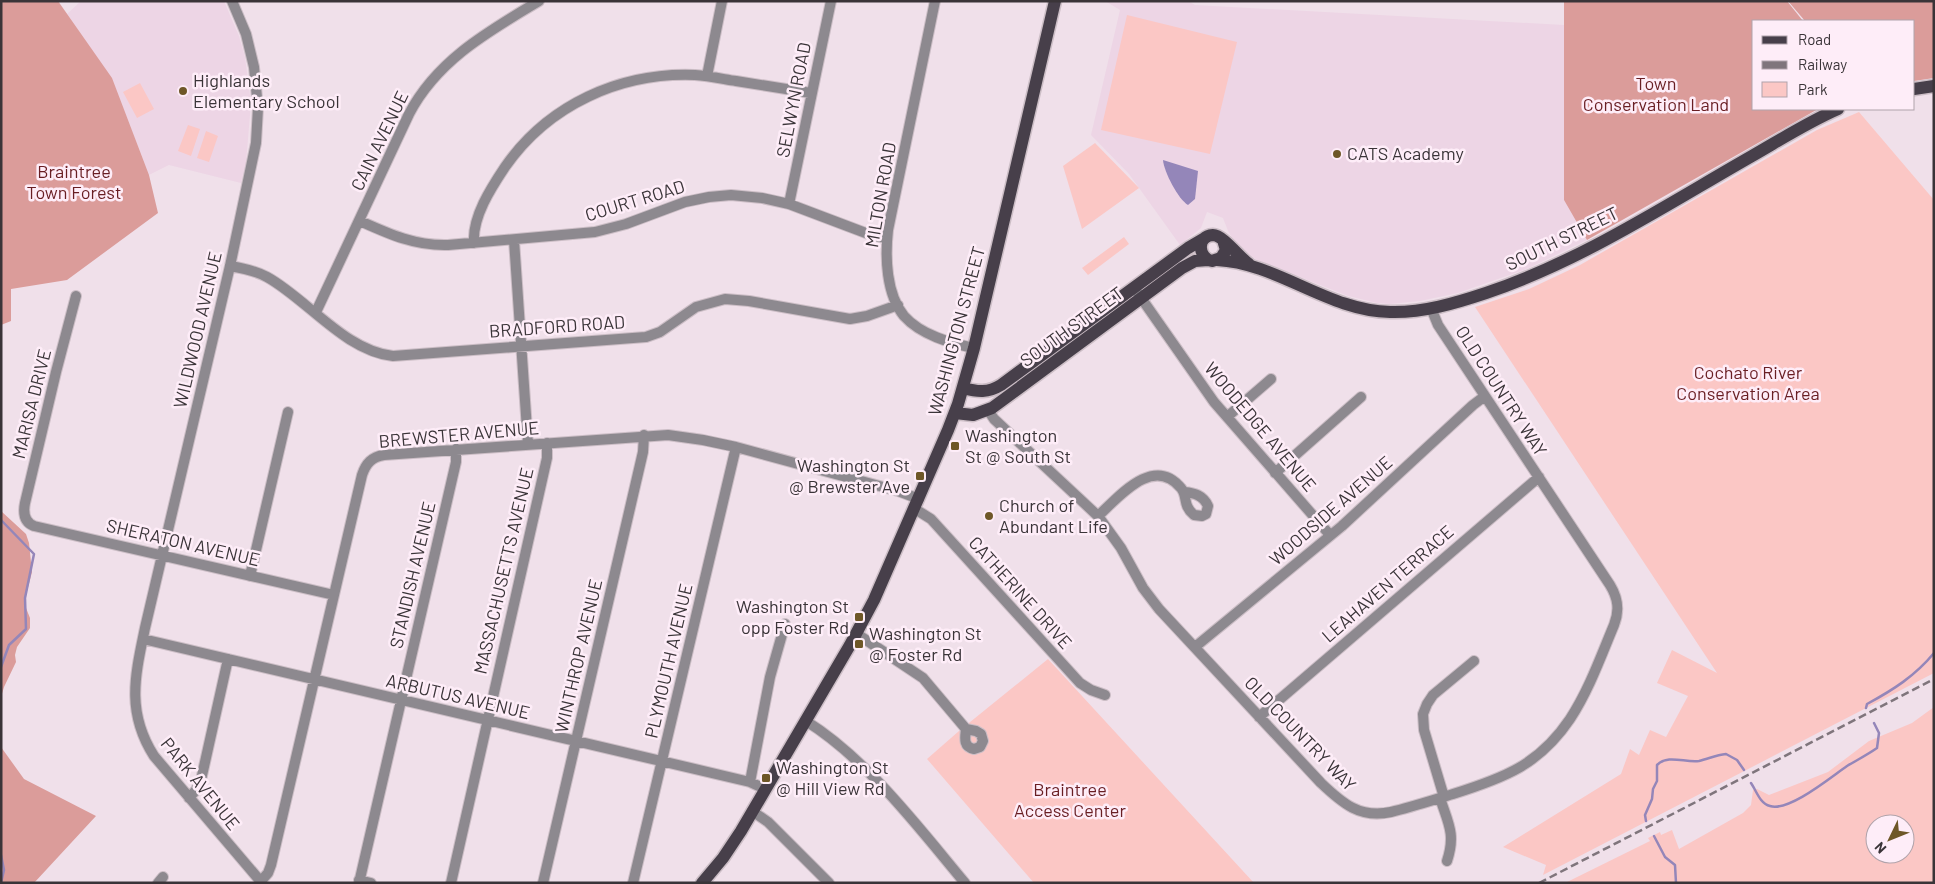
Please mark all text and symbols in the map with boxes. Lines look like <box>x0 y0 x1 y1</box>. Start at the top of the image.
legend <box>1752 20 1915 110</box>
text: Road <box>1798 30 1831 48</box>
street label: SELWYN ROAD <box>771 40 815 159</box>
text: Railway <box>1798 55 1847 73</box>
place label: Highlands Elementary School <box>193 69 340 112</box>
park label: Town Conservation Land <box>1583 72 1729 115</box>
text: Park <box>1798 80 1828 98</box>
marker: Highlands Elementary School <box>177 85 189 97</box>
street label: CAIN AVENUE <box>345 87 413 194</box>
street label: MILTON ROAD <box>860 140 900 249</box>
place label: CATS Academy <box>1347 142 1464 164</box>
marker: CATS Academy <box>1331 148 1343 160</box>
park label: Braintree Town Forest <box>26 160 122 203</box>
street label: COURT ROAD <box>582 174 687 226</box>
street label: SOUTH STREET <box>1502 201 1621 275</box>
street label: WASHINGTON STREET <box>923 244 989 418</box>
street label: WILDWOOD AVENUE <box>168 249 226 410</box>
street label: SOUTH STREET <box>1015 281 1127 371</box>
street label: BRADFORD ROAD <box>488 310 626 342</box>
street label: OLD COUNTRY WAY <box>1452 321 1552 460</box>
street label: MARISA DRIVE <box>7 346 55 461</box>
street label: WOODEDGE AVENUE <box>1200 357 1321 496</box>
park label: Cochato River Conservation Area <box>1676 361 1820 404</box>
street label: BREWSTER AVENUE <box>378 416 540 452</box>
place label: Washington St @ South St <box>965 424 1071 467</box>
marker: Washington St @ South St <box>949 440 961 452</box>
street label: WOODSIDE AVENUE <box>1264 451 1396 570</box>
place label: Washington St @ Brewster Ave <box>789 454 910 497</box>
street label: MASSACHUSETTS AVENUE <box>469 465 538 676</box>
marker: Washington St @ Brewster Ave <box>914 470 926 482</box>
place label: Church of Abundant Life <box>999 494 1108 537</box>
street label: STANDISH AVENUE <box>384 499 440 650</box>
marker: Church of Abundant Life <box>983 510 995 522</box>
street label: SHERATON AVENUE <box>104 514 262 570</box>
street label: LEAHAVEN TERRACE <box>1317 520 1458 646</box>
street label: CATHERINE DRIVE <box>964 532 1077 653</box>
street label: WINTHROP AVENUE <box>550 577 606 735</box>
street label: PLYMOUTH AVENUE <box>640 581 697 740</box>
place label: Washington St opp Foster Rd <box>736 595 849 638</box>
marker: Washington St opp Foster Rd <box>853 611 865 623</box>
place label: Washington St @ Foster Rd <box>869 622 982 665</box>
marker: Washington St @ Foster Rd <box>853 638 865 650</box>
street label: ARBUTUS AVENUE <box>384 669 532 723</box>
street label: OLD COUNTRY WAY <box>1240 671 1361 795</box>
street label: PARK AVENUE <box>157 733 245 834</box>
place label: Washington St @ Hill View Rd <box>776 756 889 799</box>
marker: Washington St @ Hill View Rd <box>760 772 772 784</box>
park label: Braintree Access Center <box>1014 778 1126 821</box>
north arrow <box>1865 814 1915 864</box>
text: N <box>1871 839 1890 857</box>

